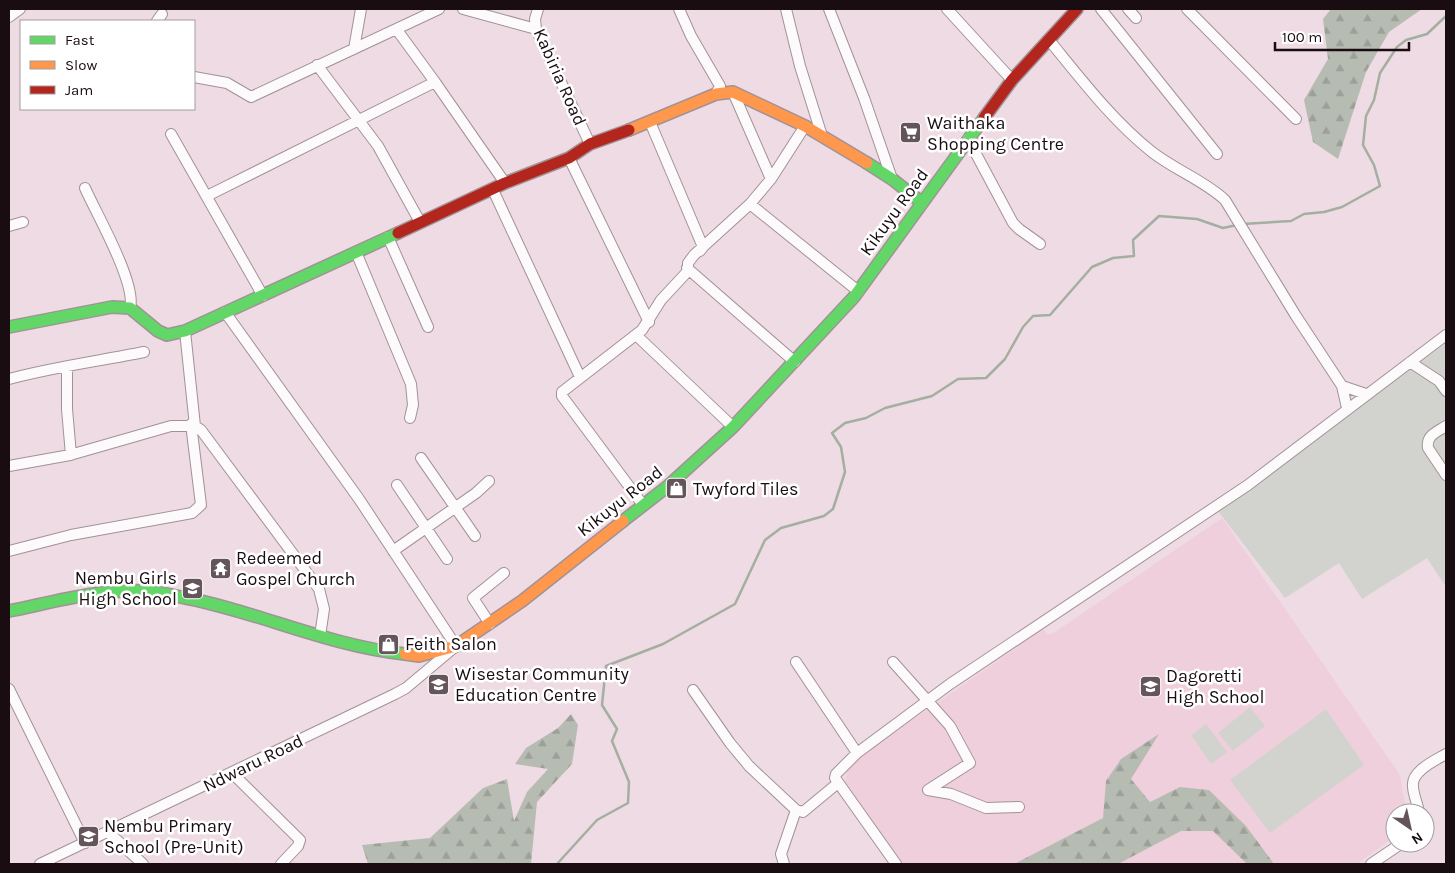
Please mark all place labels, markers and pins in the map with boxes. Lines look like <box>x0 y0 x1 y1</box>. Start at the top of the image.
place label: Waithaka Shopping Centre <box>927 112 1064 155</box>
supermarket icon: Waithaka Shopping Centre <box>899 121 923 145</box>
shop icon: Twyford Tiles <box>665 477 689 501</box>
place label: Twyford Tiles <box>693 478 799 500</box>
place label: Redeemed Gospel Church <box>236 547 355 590</box>
temple icon: Redeemed Gospel Church <box>208 556 232 580</box>
place label: Nembu Girls High School <box>75 567 177 610</box>
school or university icon: Nembu Girls High School <box>181 576 205 600</box>
shop icon: Feith Salon <box>377 632 401 656</box>
place label: Feith Salon <box>405 633 497 655</box>
place label: Wisestar Community Education Centre <box>455 663 630 706</box>
place label: Dagoretti High School <box>1166 665 1264 708</box>
school or university icon: Wisestar Community Education Centre <box>427 672 451 696</box>
school or university icon: Dagoretti High School <box>1138 674 1162 698</box>
place label: Nembu Primary School (Pre-Unit) <box>104 815 244 858</box>
school or university icon: Nembu Primary School (Pre-Unit) <box>76 824 100 848</box>

